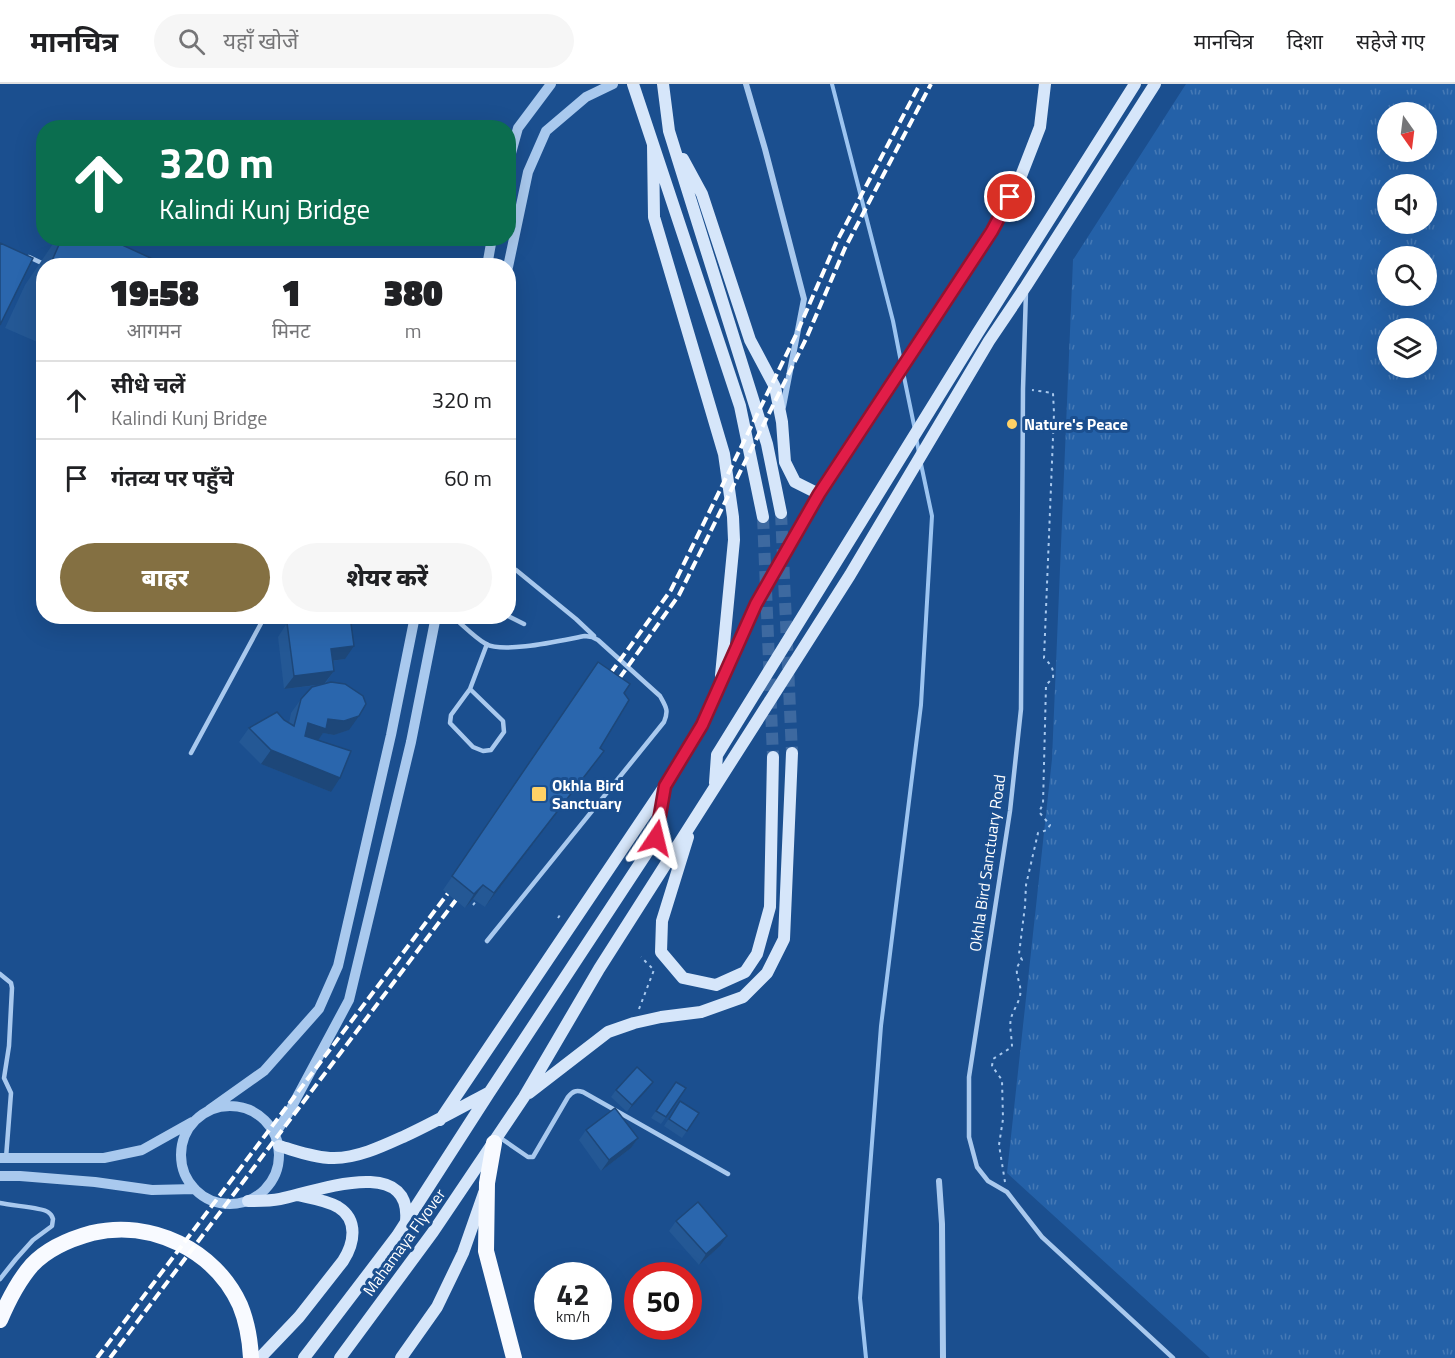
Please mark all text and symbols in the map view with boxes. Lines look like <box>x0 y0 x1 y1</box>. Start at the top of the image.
search box <box>154 14 574 68</box>
text: मानचित्र <box>30 20 118 63</box>
text: यहाँ खोजें <box>223 24 298 58</box>
icon: search <box>175 25 208 58</box>
text: मानचित्र <box>1194 25 1254 57</box>
text: दिशा <box>1287 25 1323 57</box>
text: सहेजे गए <box>1356 25 1425 57</box>
north arrow <box>1377 102 1437 162</box>
map controls <box>1377 102 1437 378</box>
text: 320 m <box>159 130 274 194</box>
icon: ahead <box>60 144 138 222</box>
pin <box>984 171 1035 222</box>
button: sound <box>1377 174 1437 234</box>
icon: arrive <box>993 180 1026 213</box>
text: Kalindi Kunj Bridge <box>159 188 370 229</box>
button: search <box>1377 246 1437 306</box>
text: 19:58 <box>109 265 199 320</box>
text: 1 <box>281 265 301 320</box>
text: 380 <box>383 265 443 320</box>
text: आगमन <box>127 315 181 346</box>
text: मिनट <box>272 315 310 346</box>
text: m <box>405 315 421 346</box>
button: layers <box>1377 318 1437 378</box>
text: सीधे चलें <box>111 368 185 402</box>
text: 320 m <box>432 383 492 417</box>
icon: ahead <box>60 384 93 417</box>
text: Kalindi Kunj Bridge <box>111 402 267 433</box>
place label: Nature's Peace <box>1024 412 1128 436</box>
marker: Nature's Peace <box>1005 417 1019 431</box>
text: गंतव्य पर पहुँचे <box>111 461 234 495</box>
text: 60 m <box>444 461 492 495</box>
icon: arrive <box>60 462 93 495</box>
button: बाहर <box>60 543 270 612</box>
button: शेयर करें <box>282 543 492 612</box>
place label: Okhla Bird Sanctuary <box>552 773 624 815</box>
street label: Okhla Bird Sanctuary Road <box>963 773 1011 953</box>
marker: Okhla Bird Sanctuary <box>530 785 548 803</box>
position arrow <box>624 806 688 870</box>
street label: Mahamaya Flyover <box>357 1183 451 1301</box>
speed limit sign: 50 <box>624 1262 702 1340</box>
text: 42 <box>556 1271 590 1317</box>
text: km/h <box>556 1305 590 1328</box>

